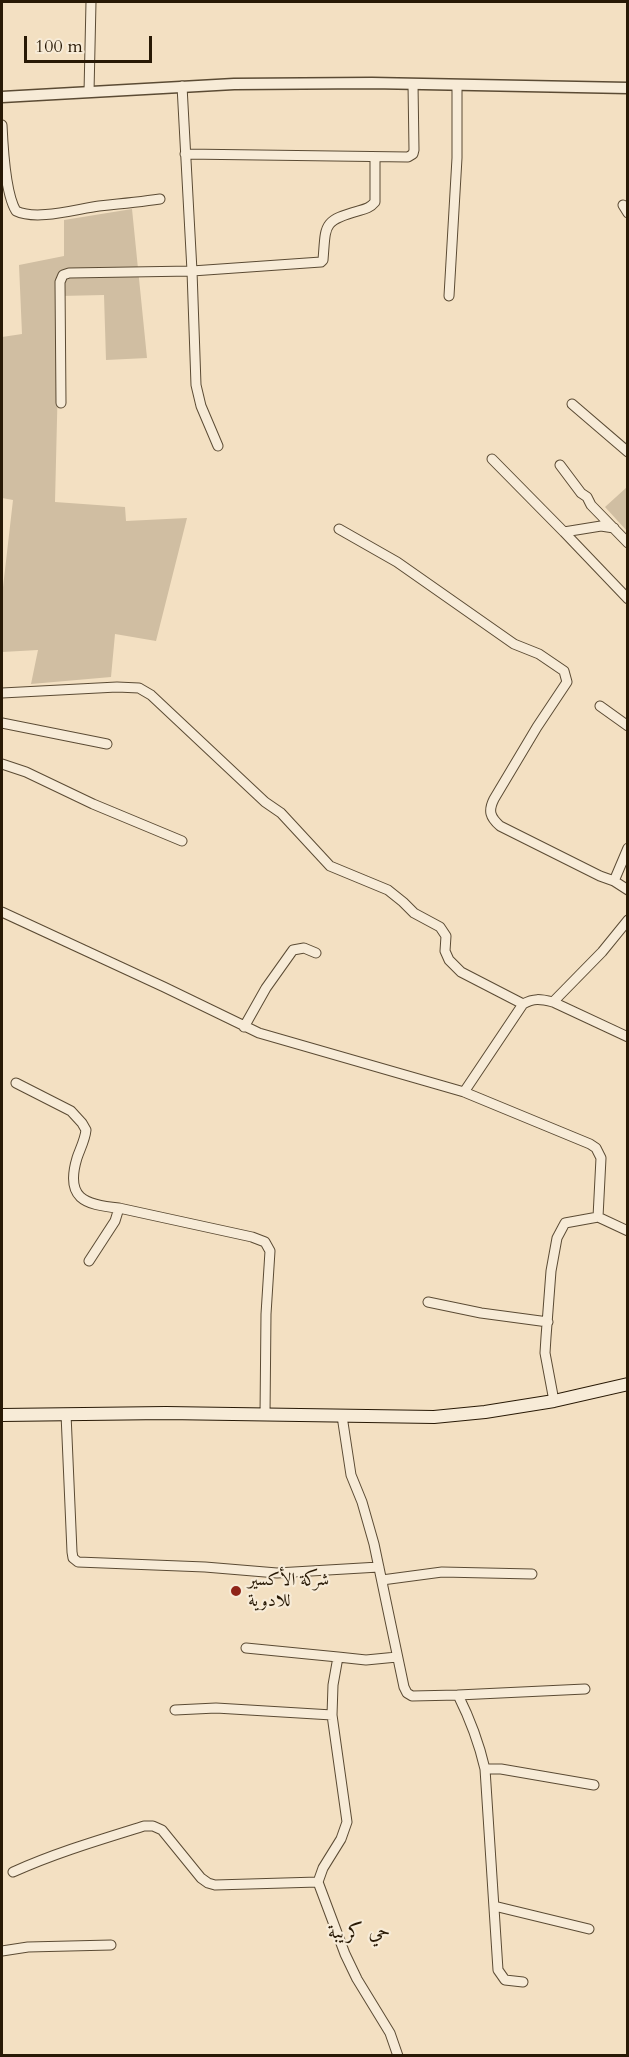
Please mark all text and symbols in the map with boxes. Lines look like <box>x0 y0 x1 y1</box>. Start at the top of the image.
scale bar <box>27 24 154 62</box>
text: 100 m <box>35 34 83 59</box>
place label: شركة الأكسير للادوية <box>248 1570 329 1612</box>
marker: شركة الأكسير للادوية <box>229 1584 243 1598</box>
district label: حي كريبة <box>328 1921 390 1945</box>

